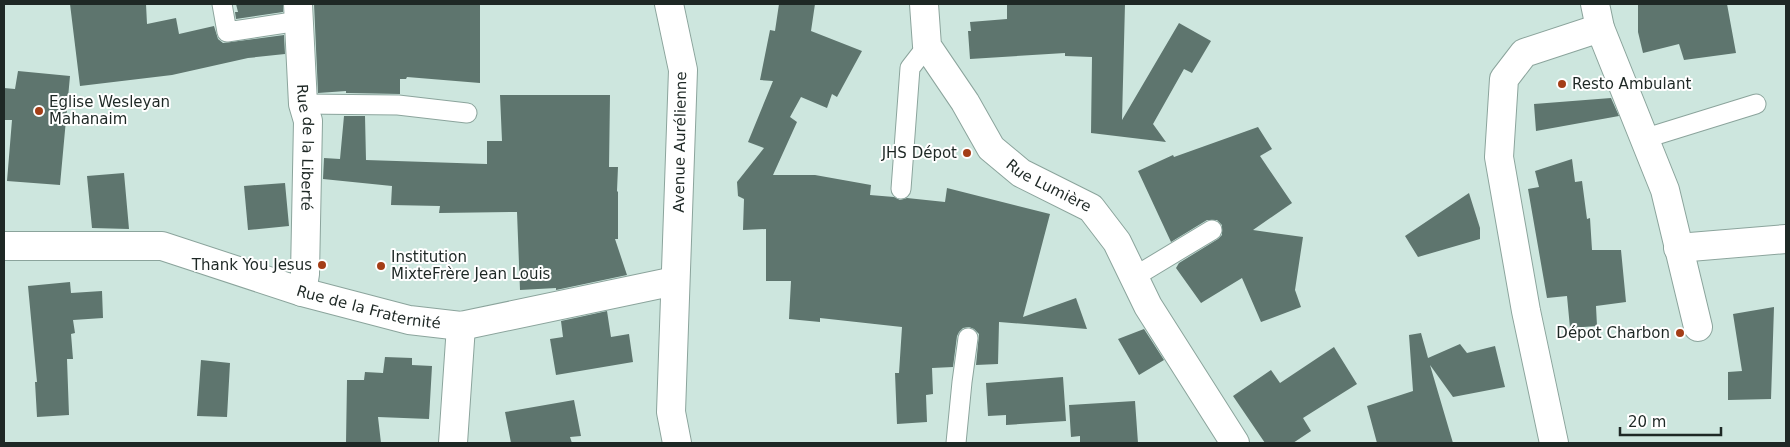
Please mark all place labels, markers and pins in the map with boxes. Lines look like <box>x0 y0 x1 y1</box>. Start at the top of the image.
place label: Resto Ambulant <box>1572 75 1691 93</box>
marker: Resto Ambulant <box>1556 78 1568 90</box>
place label: Eglise Wesleyan Mahanaim <box>49 93 170 128</box>
marker: Eglise Wesleyan Mahanaim <box>33 105 45 117</box>
place label: JHS Dépot <box>881 144 957 162</box>
marker: JHS Dépot <box>961 147 973 159</box>
place label: Institution MixteFrère Jean Louis <box>391 248 551 283</box>
place label: Thank You Jesus <box>191 256 312 274</box>
marker: Thank You Jesus <box>316 259 328 271</box>
marker: Institution MixteFrère Jean Louis <box>375 260 387 272</box>
place label: Dépot Charbon <box>1556 324 1670 342</box>
marker: Dépot Charbon <box>1674 327 1686 339</box>

